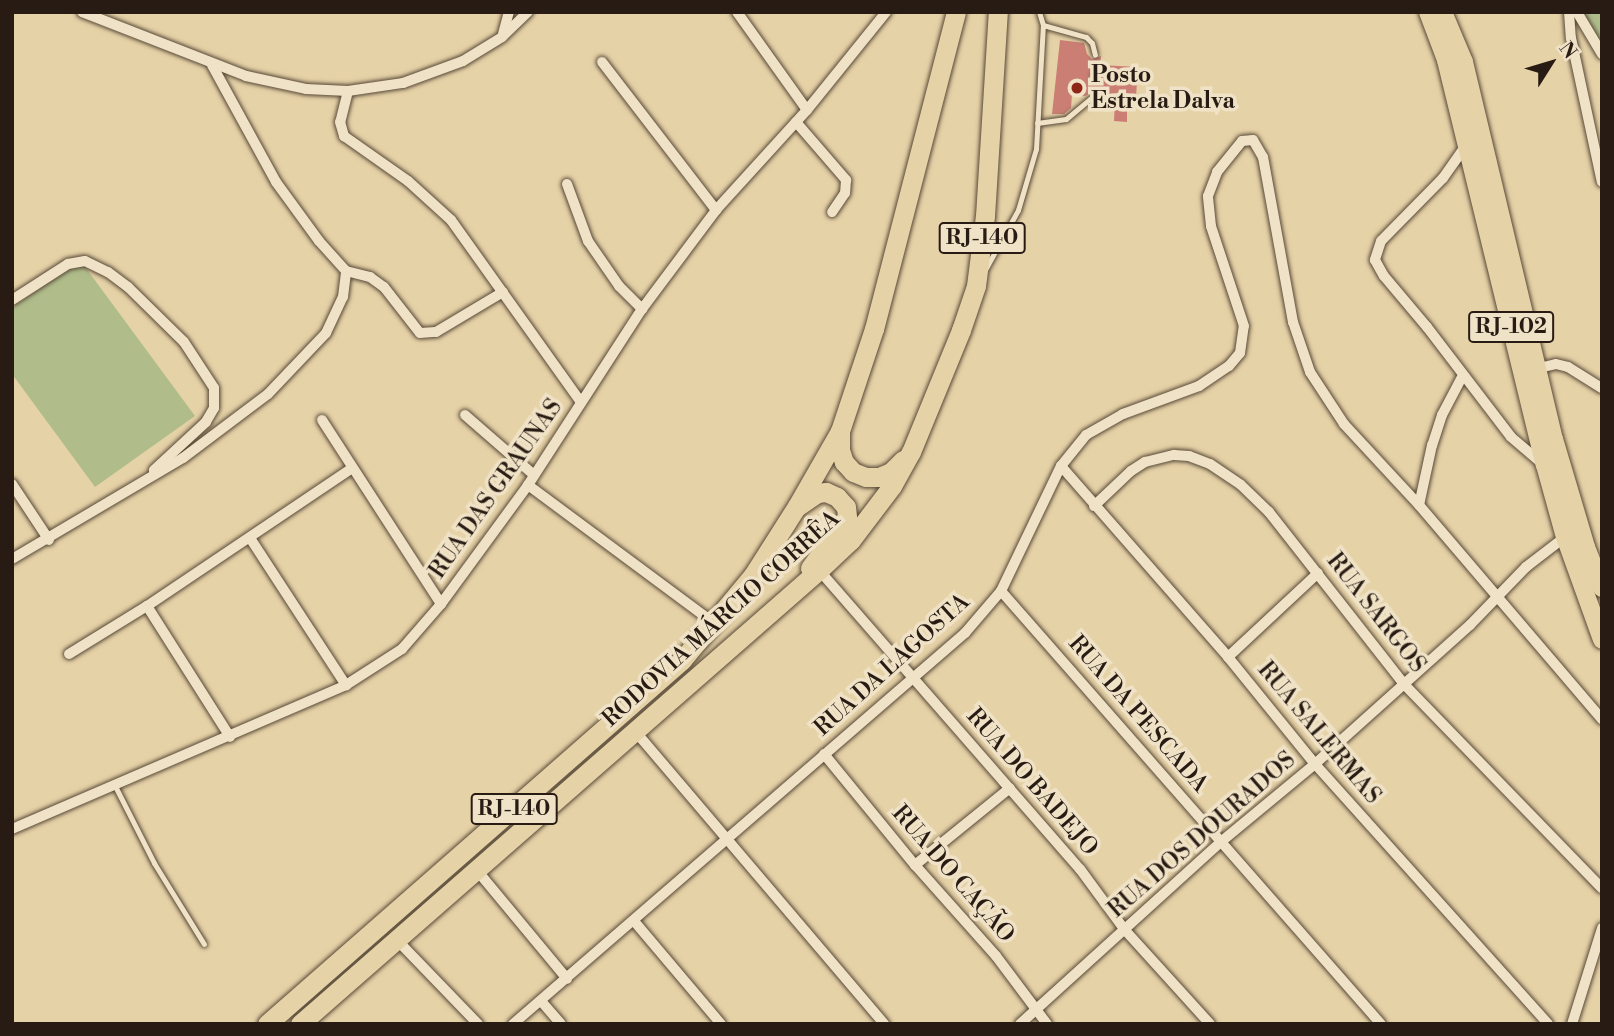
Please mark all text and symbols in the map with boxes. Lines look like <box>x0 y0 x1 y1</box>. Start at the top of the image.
north arrow <box>1516 28 1586 98</box>
text: N <box>1554 37 1582 64</box>
place label: Posto Estrela Dalva <box>1091 61 1235 115</box>
marker: Posto Estrela Dalva <box>1069 80 1085 96</box>
road number: RJ-140 <box>938 220 1026 256</box>
road number: RJ-102 <box>1467 310 1555 344</box>
street label: RUA DAS GRAUNAS <box>424 394 568 584</box>
street label: RODOVIA MÁRCIO CORRÊA <box>597 505 845 733</box>
street label: RUA SARGOS <box>1321 548 1431 678</box>
street label: RUA DA LAGOSTA <box>809 588 975 742</box>
street label: RUA DA PESCADA <box>1062 630 1214 798</box>
street label: RUA SALERMAS <box>1252 656 1386 810</box>
street label: RUA DO BADEJO <box>961 703 1103 861</box>
street label: RUA DOS DOURADOS <box>1103 746 1301 924</box>
road number: RJ-140 <box>470 792 558 826</box>
street label: RUA DO CAÇÃO <box>886 800 1020 948</box>

